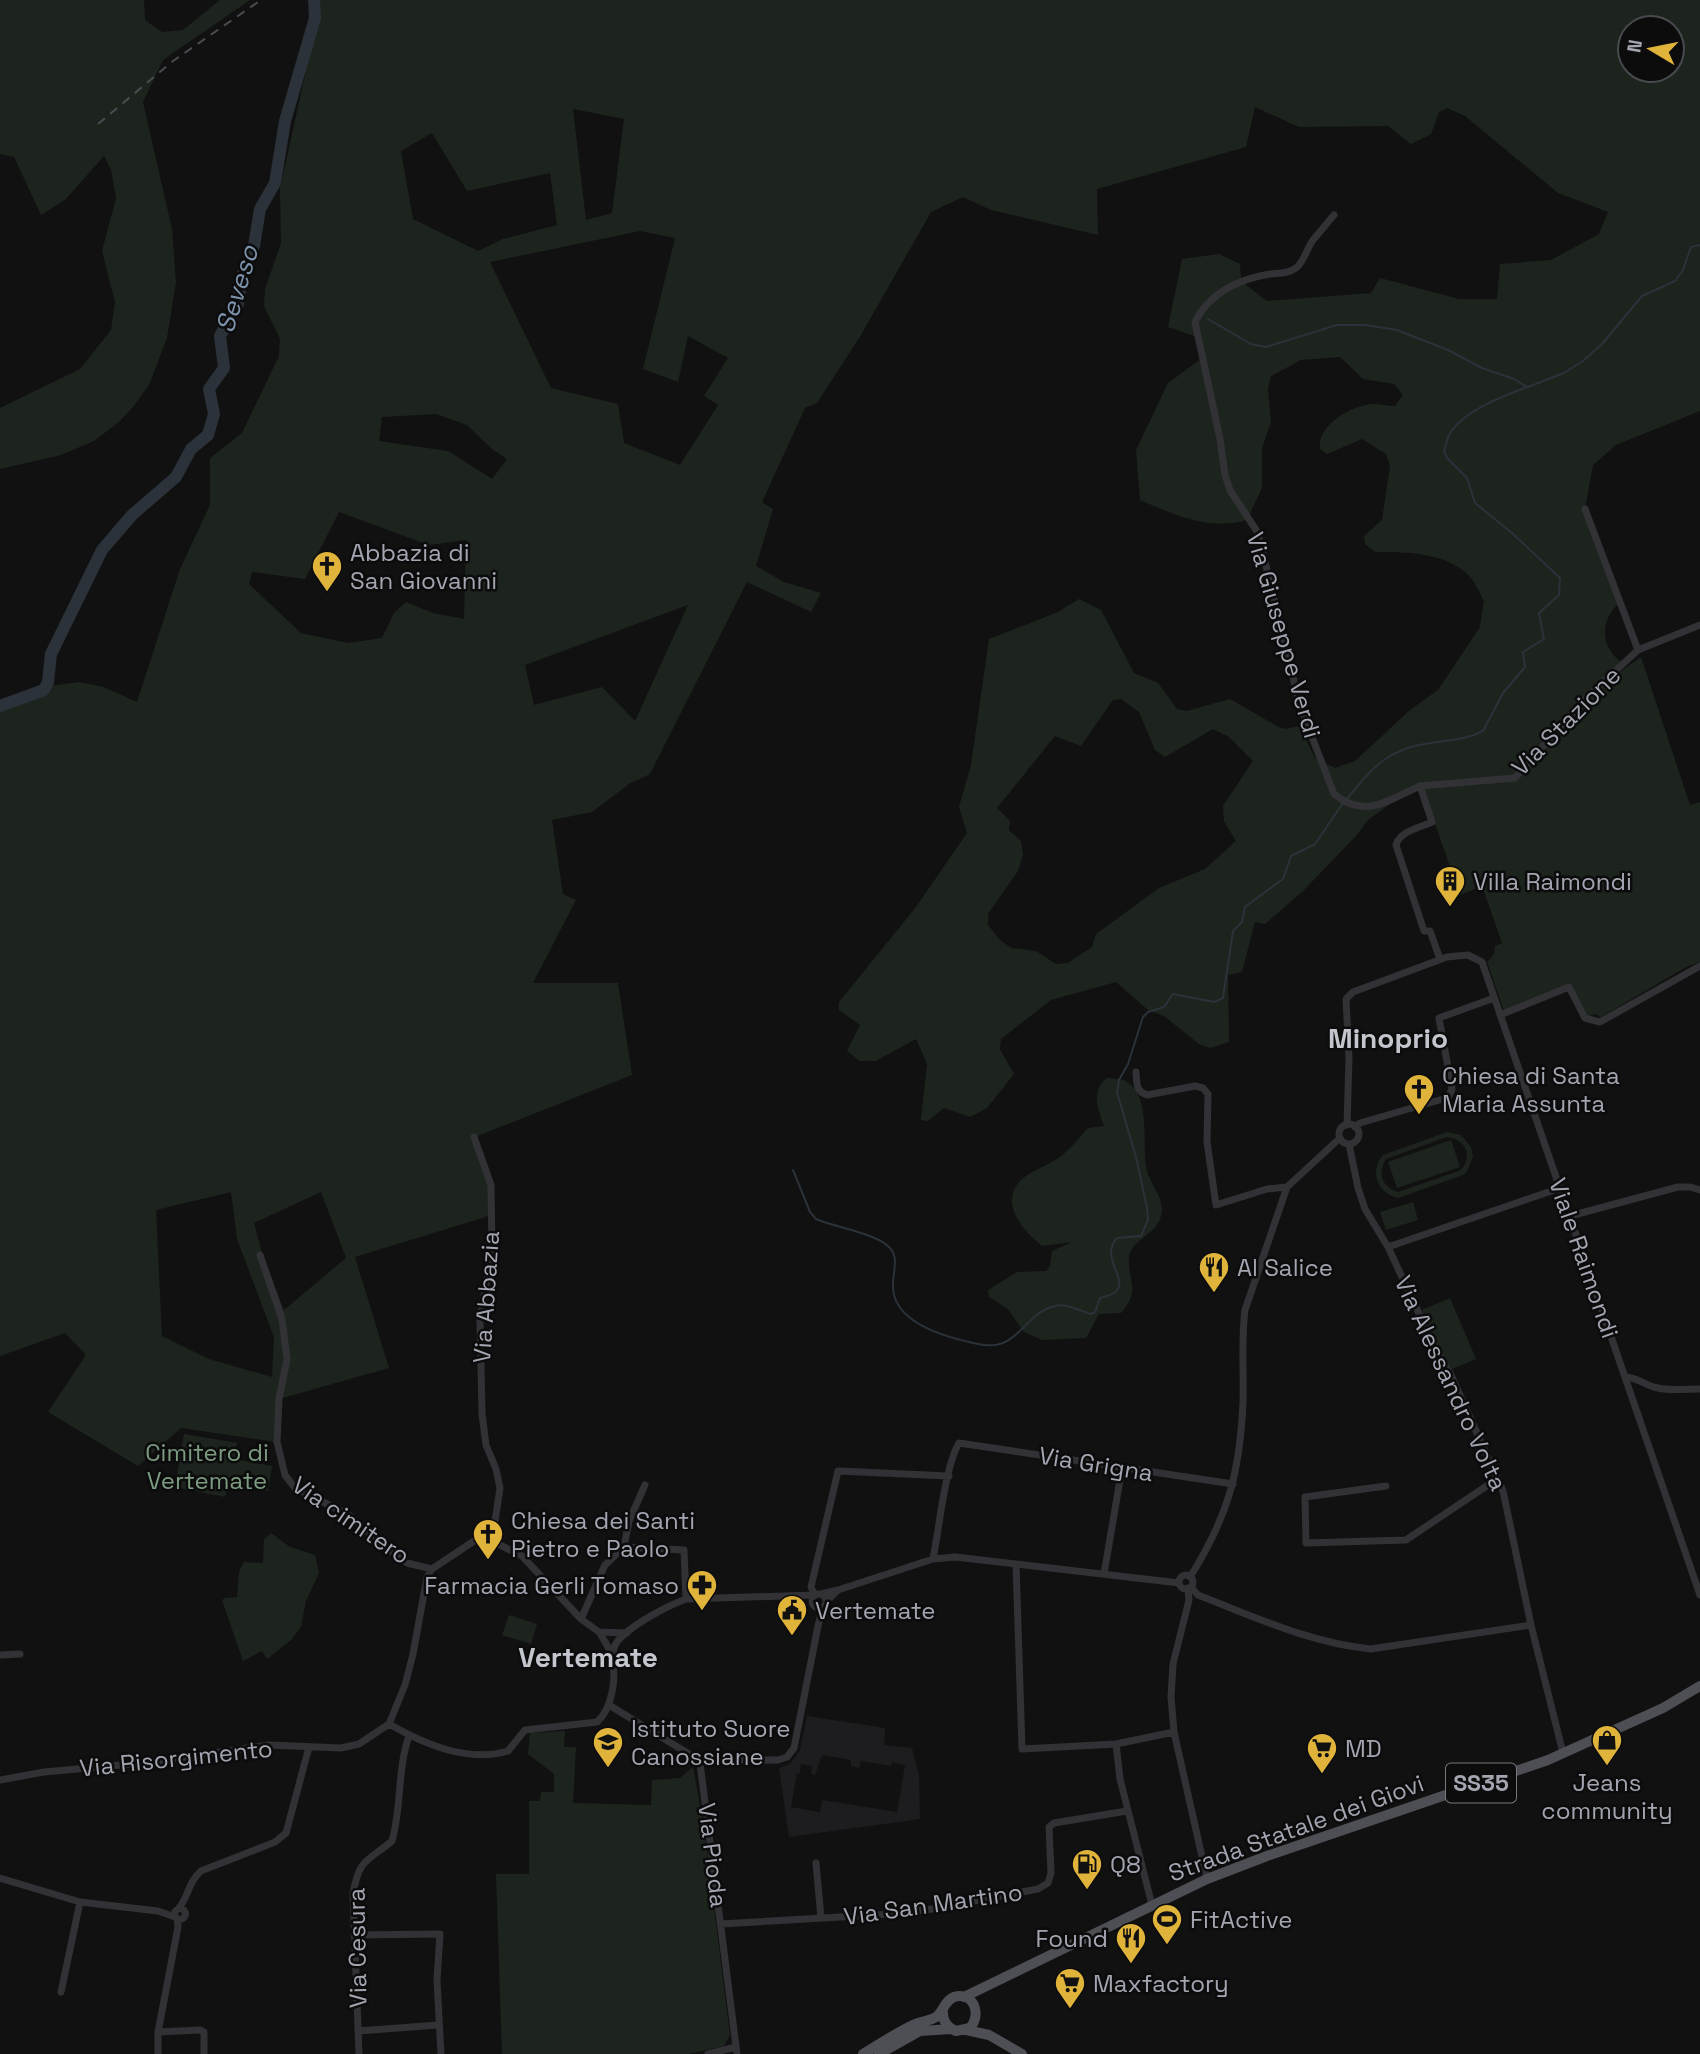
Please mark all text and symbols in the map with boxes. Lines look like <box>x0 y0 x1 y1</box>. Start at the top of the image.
north arrow <box>1616 14 1686 84</box>
text: N <box>1621 38 1648 55</box>
water label: Seveso <box>208 240 267 337</box>
street label: Via Giuseppe Verdi <box>1240 528 1328 742</box>
place label: Abbazia di San Giovanni <box>350 537 497 596</box>
church icon: Abbazia di San Giovanni <box>310 549 344 593</box>
street label: Via Stazione <box>1505 660 1627 782</box>
building icon: Villa Raimondi <box>1433 864 1467 908</box>
place label: Villa Raimondi <box>1473 866 1632 897</box>
district label: Minoprio <box>1328 1020 1448 1056</box>
place label: Chiesa di Santa Maria Assunta <box>1442 1060 1620 1119</box>
church icon: Chiesa di Santa Maria Assunta <box>1402 1072 1436 1116</box>
street label: Viale Raimondi <box>1542 1174 1626 1342</box>
street label: Via Abbazia <box>466 1230 506 1364</box>
restaurant icon: Al Salice <box>1197 1250 1231 1294</box>
place label: Al Salice <box>1237 1252 1333 1283</box>
street label: Via Alessandro Volta <box>1388 1271 1514 1496</box>
park label: Cimitero di Vertemate <box>145 1437 269 1496</box>
street label: Via Grigna <box>1037 1440 1156 1488</box>
street label: Via cimitero <box>286 1469 416 1571</box>
place label: Chiesa dei Santi Pietro e Paolo <box>511 1505 695 1564</box>
church icon: Chiesa dei Santi Pietro e Paolo <box>471 1517 505 1561</box>
pharmacy icon: Farmacia Gerli Tomaso <box>685 1568 719 1612</box>
place label: Farmacia Gerli Tomaso <box>424 1570 679 1601</box>
public building icon: Vertemate <box>775 1593 809 1637</box>
place label: Vertemate <box>815 1595 936 1626</box>
district label: Vertemate <box>518 1639 658 1675</box>
place label: Istituto Suore Canossiane <box>631 1713 791 1772</box>
shop icon: Jeans community <box>1590 1723 1624 1767</box>
school or university icon: Istituto Suore Canossiane <box>591 1725 625 1769</box>
supermarket icon: MD <box>1305 1731 1339 1775</box>
street label: Via Risorgimento <box>78 1732 274 1784</box>
place label: MD <box>1345 1733 1382 1764</box>
road number: SS35 <box>1446 1764 1516 1802</box>
street label: Strada Statale dei Giovi <box>1164 1767 1428 1889</box>
place label: Jeans community <box>1541 1767 1673 1826</box>
street label: Via Pioda <box>691 1801 735 1909</box>
fuel station icon: Q8 <box>1070 1847 1104 1891</box>
place label: Q8 <box>1110 1849 1141 1880</box>
street label: Via San Martino <box>842 1876 1024 1932</box>
street label: Via Cesura <box>340 1887 374 2008</box>
sports icon: FitActive <box>1150 1902 1184 1946</box>
place label: FitActive <box>1190 1904 1292 1935</box>
restaurant icon: Found <box>1114 1921 1148 1965</box>
place label: Found <box>1035 1923 1108 1954</box>
supermarket icon: Maxfactory <box>1053 1966 1087 2010</box>
place label: Maxfactory <box>1093 1968 1229 1999</box>

